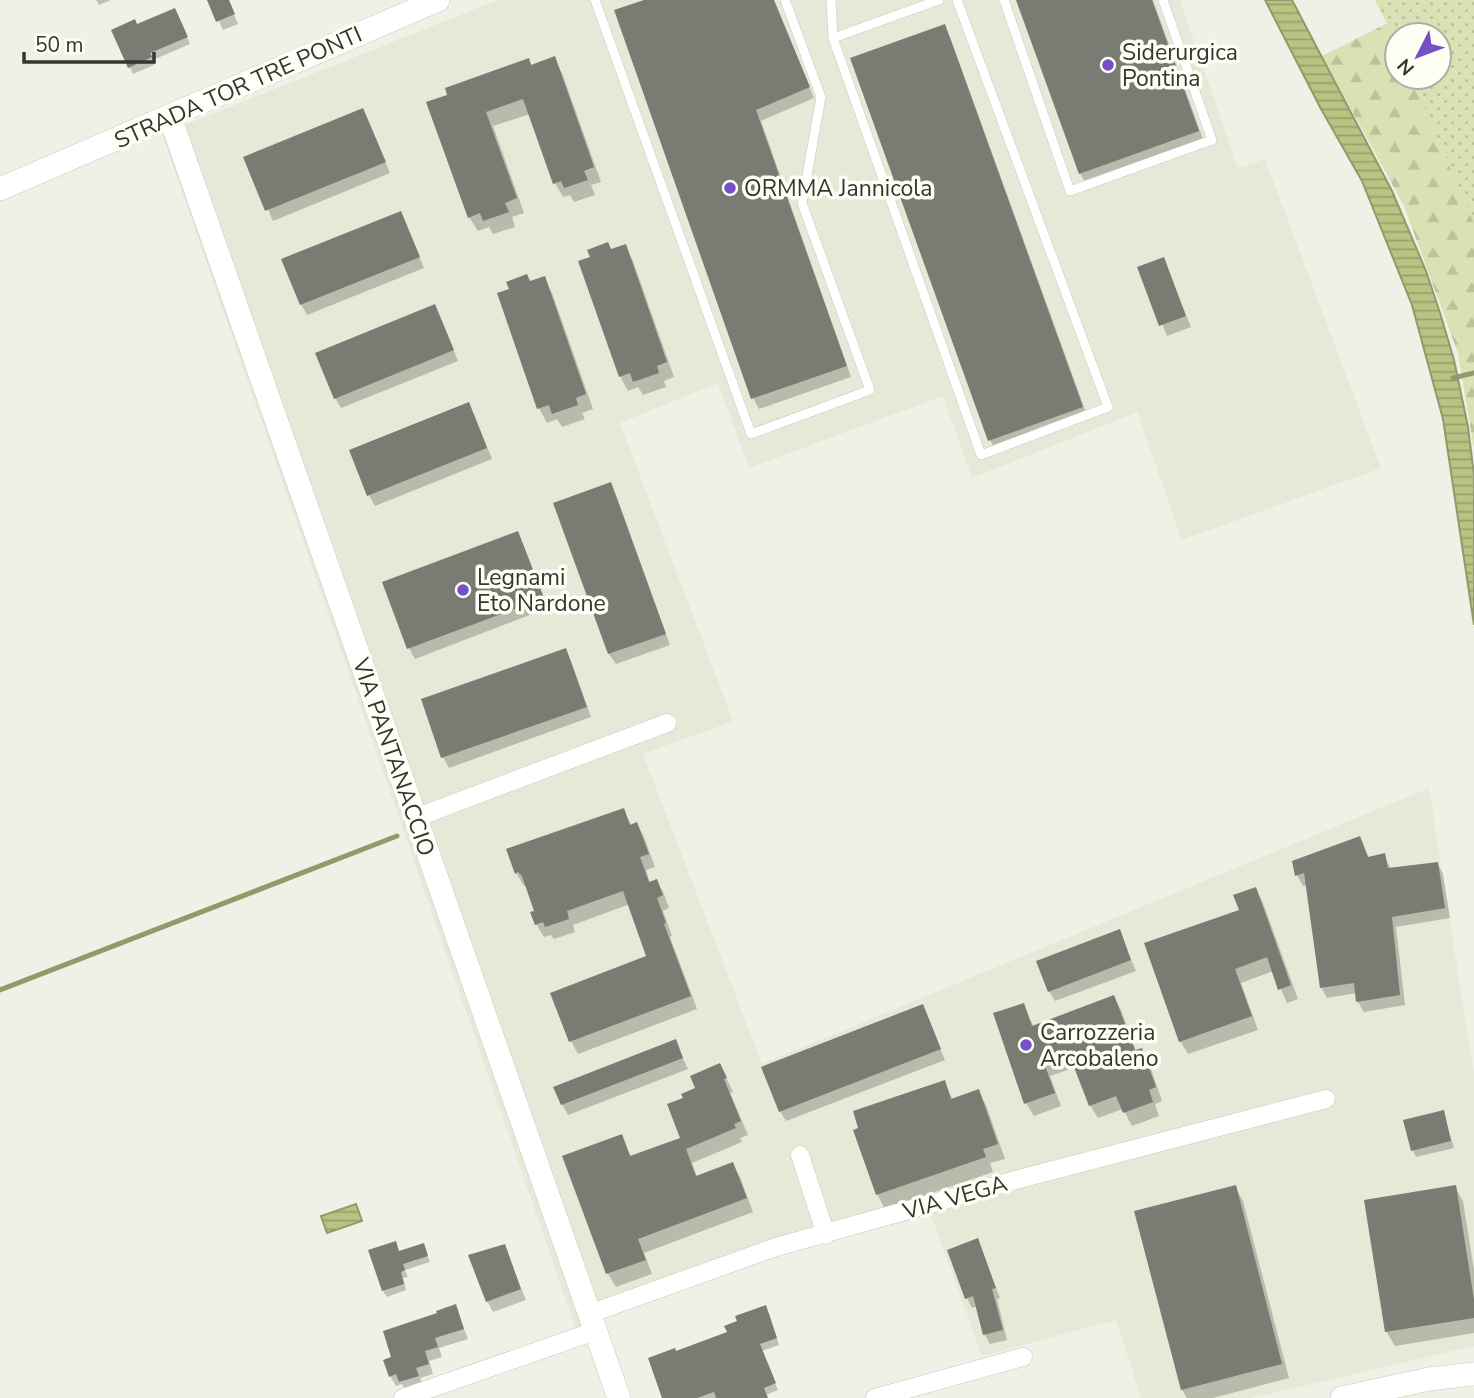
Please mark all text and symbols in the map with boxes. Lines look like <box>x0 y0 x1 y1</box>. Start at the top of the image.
street label: STRADA TOR TRE PONTI <box>109 19 367 156</box>
scale bar <box>24 21 154 65</box>
north arrow <box>1383 21 1453 91</box>
text: 50 m <box>35 31 84 59</box>
place label: Siderurgica Pontina <box>1122 37 1238 94</box>
text: N <box>1392 53 1421 81</box>
marker: Siderurgica Pontina <box>1100 57 1116 73</box>
place label: ORMMA Jannicola <box>744 173 932 204</box>
marker: ORMMA Jannicola <box>722 180 738 196</box>
place label: Legnami Eto Nardone <box>477 562 606 619</box>
marker: Legnami Eto Nardone <box>455 582 471 598</box>
street label: VIA PANTANACCIO <box>345 653 442 860</box>
place label: Carrozzeria Arcobaleno <box>1040 1017 1158 1074</box>
marker: Carrozzeria Arcobaleno <box>1018 1037 1034 1053</box>
street label: VIA VEGA <box>898 1168 1011 1227</box>

